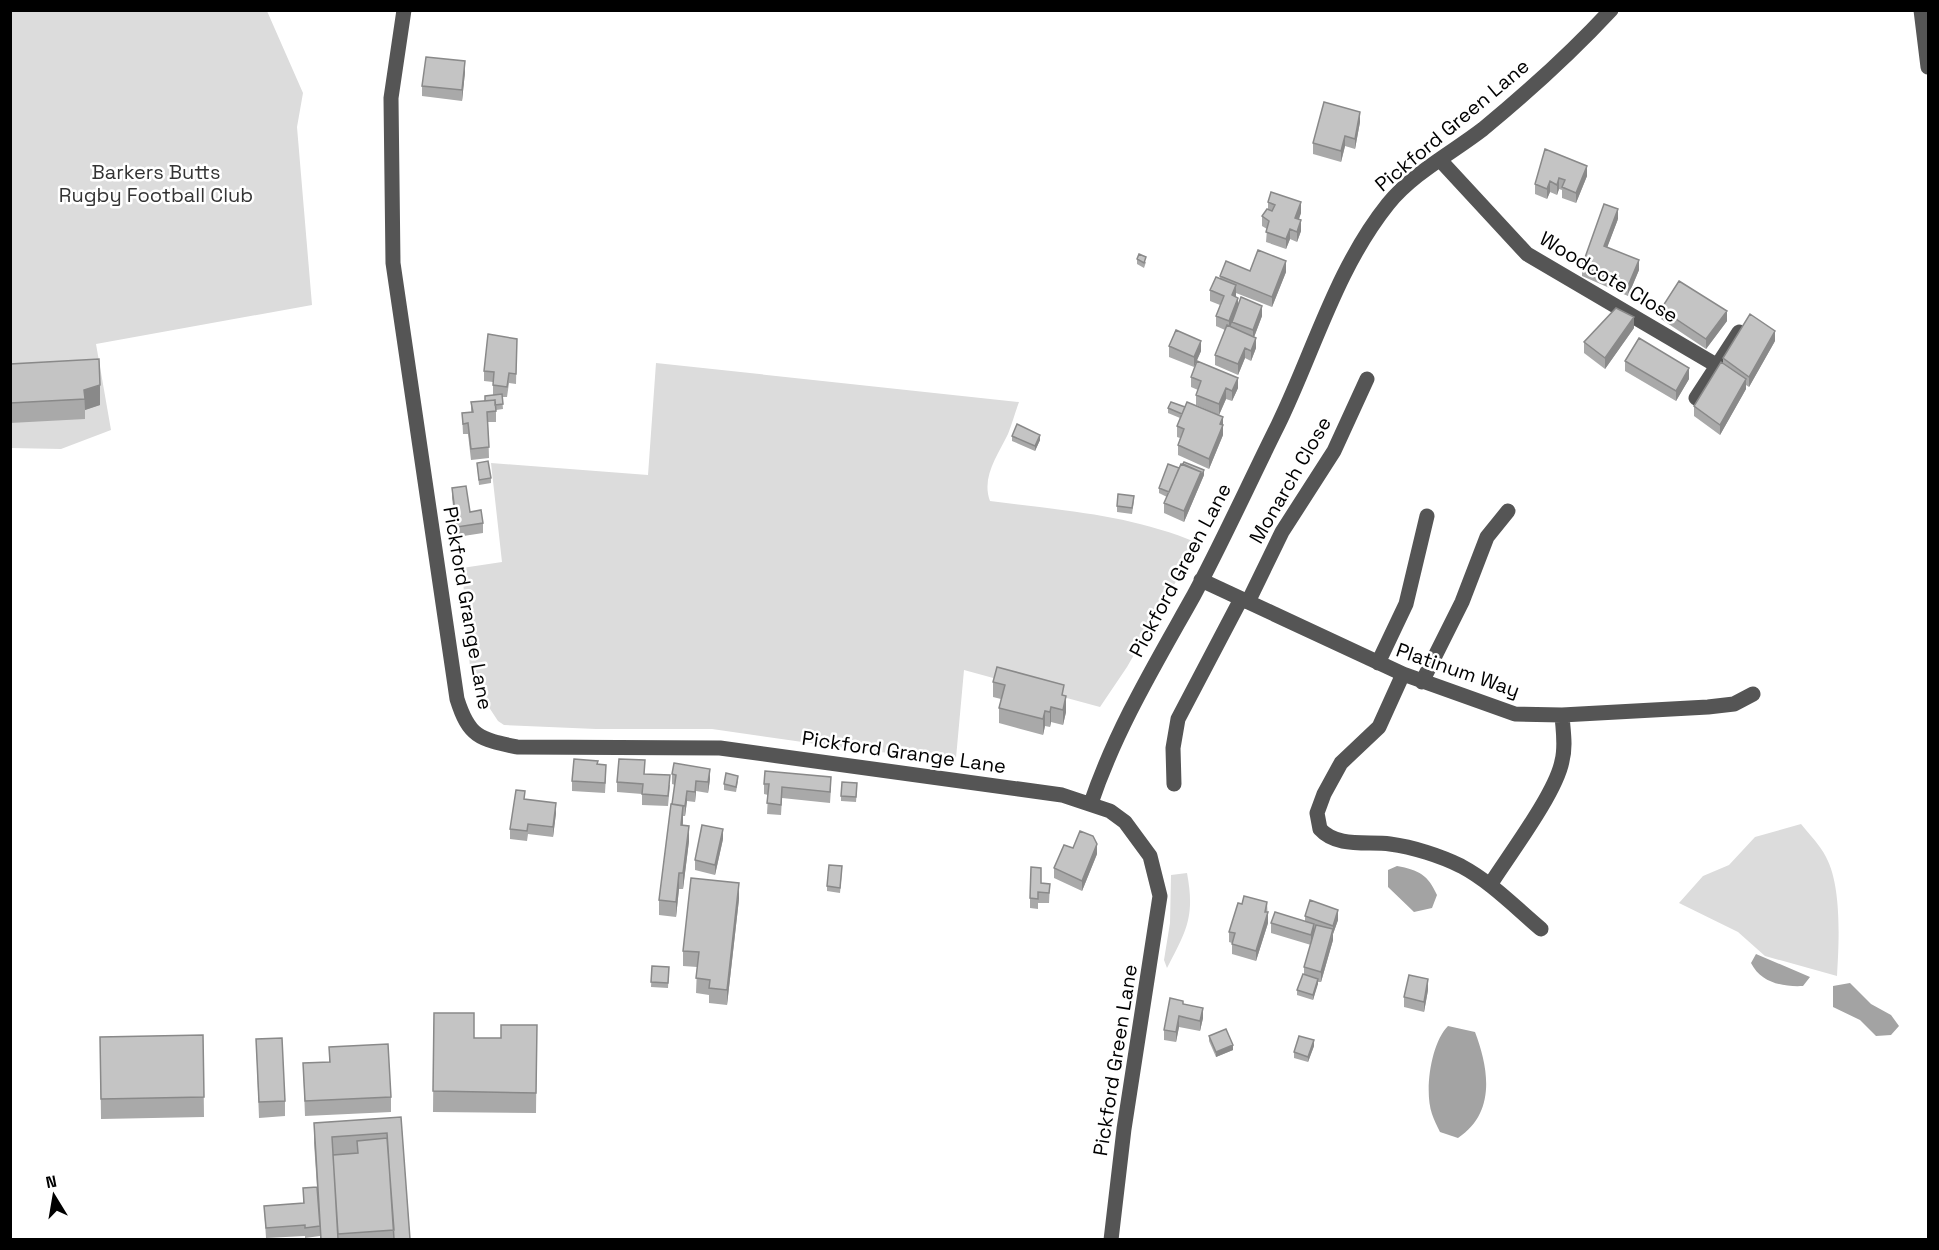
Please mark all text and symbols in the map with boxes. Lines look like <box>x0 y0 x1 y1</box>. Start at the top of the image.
street label: Pickford Green Lane <box>1370 53 1534 197</box>
park label: Barkers Butts Rugby Football Club <box>59 159 253 208</box>
street label: Woodcote Close <box>1535 225 1683 329</box>
street label: Monarch Close <box>1243 412 1337 548</box>
street label: Pickford Green Lane <box>1123 478 1237 662</box>
street label: Pickford Grange Lane <box>437 504 499 712</box>
street label: Platinum Way <box>1393 637 1523 703</box>
street label: Pickford Grange Lane <box>800 725 1008 779</box>
street label: Pickford Green Lane <box>1087 962 1143 1158</box>
north arrow <box>24 1166 84 1226</box>
text: N <box>44 1170 59 1193</box>

